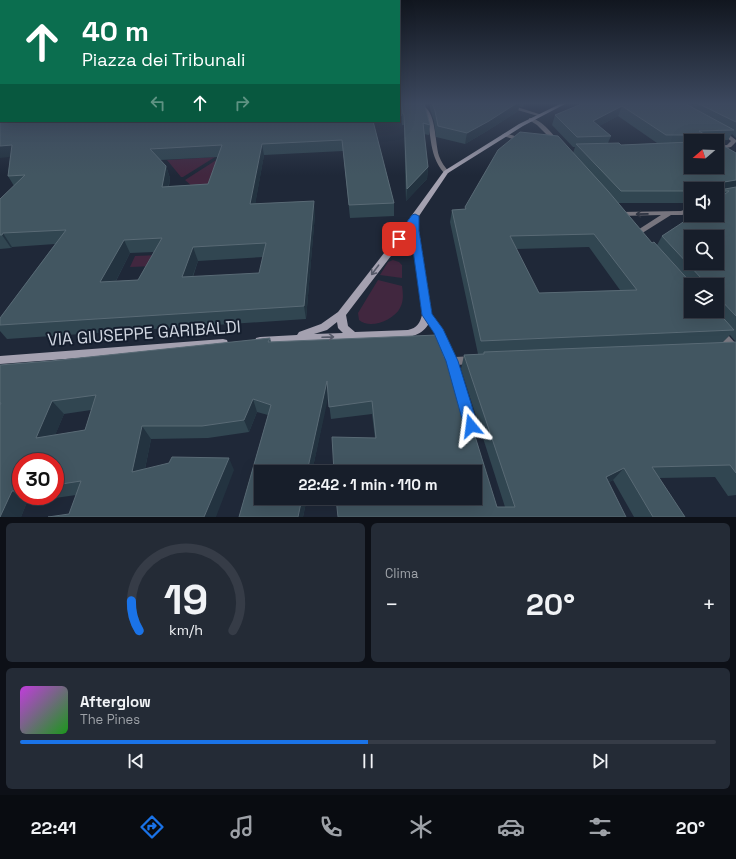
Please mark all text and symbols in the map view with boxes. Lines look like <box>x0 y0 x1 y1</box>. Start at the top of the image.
text: 40 m <box>82 13 149 49</box>
icon: ahead <box>16 16 68 68</box>
text: Piazza dei Tribunali <box>82 48 245 71</box>
icon: left <box>147 92 169 114</box>
icon: ahead <box>189 92 211 114</box>
icon: right <box>231 92 253 114</box>
north arrow <box>684 134 724 174</box>
map controls <box>684 134 724 318</box>
button: sound <box>684 182 724 222</box>
one-way arrow <box>636 210 649 218</box>
pin <box>382 222 416 256</box>
icon: arrive <box>388 228 410 250</box>
button: search <box>684 230 724 270</box>
one-way arrow <box>371 265 379 276</box>
button: layers <box>684 278 724 318</box>
street label: VIA GIUSEPPE GARIBALDI <box>46 315 242 351</box>
one-way arrow <box>321 333 334 341</box>
position arrow <box>450 405 492 447</box>
speed limit sign: 30 <box>12 453 64 505</box>
text: 22:42 · 1 min · 110 m <box>298 475 438 494</box>
text: Clima <box>385 565 418 582</box>
text: 19 <box>163 572 208 625</box>
text: 20° <box>526 585 575 624</box>
text: − <box>385 590 399 618</box>
text: + <box>702 590 716 618</box>
text: km/h <box>168 620 203 638</box>
text: Afterglow <box>80 692 151 711</box>
text: The Pines <box>80 711 140 728</box>
icon: previous <box>125 750 147 772</box>
icon: pause <box>357 750 379 772</box>
icon: next <box>589 750 611 772</box>
icon: directions <box>138 813 166 841</box>
icon: music <box>228 813 256 841</box>
icon: phone <box>317 813 345 841</box>
icon: climate <box>407 813 435 841</box>
icon: car <box>497 813 525 841</box>
icon: filters <box>586 813 614 841</box>
text: 22:41 <box>31 816 76 839</box>
text: 20° <box>676 816 705 839</box>

